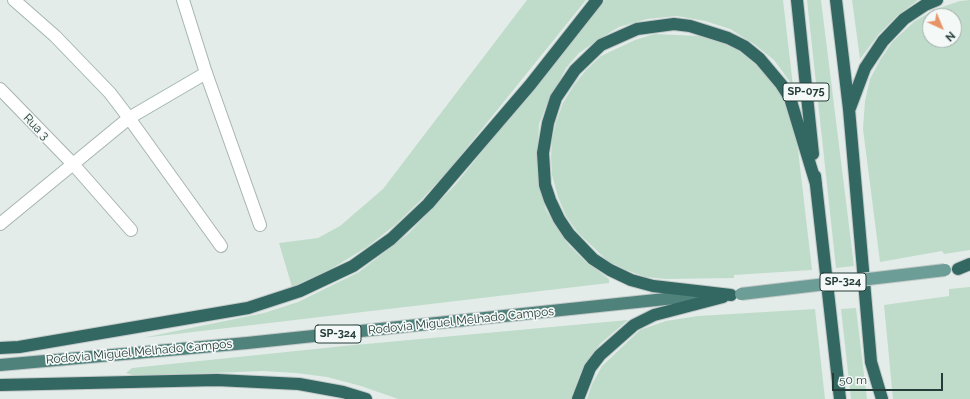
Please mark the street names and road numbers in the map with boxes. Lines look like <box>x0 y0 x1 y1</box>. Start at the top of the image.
road number: SP-075 <box>783 83 829 101</box>
street label: Rua 3 <box>20 111 52 143</box>
road number: SP-324 <box>820 273 866 291</box>
street label: Rodovia Miguel Melhado Campos <box>367 304 555 338</box>
road number: SP-324 <box>315 325 361 343</box>
street label: Rodovia Miguel Melhado Campos <box>45 337 233 367</box>

